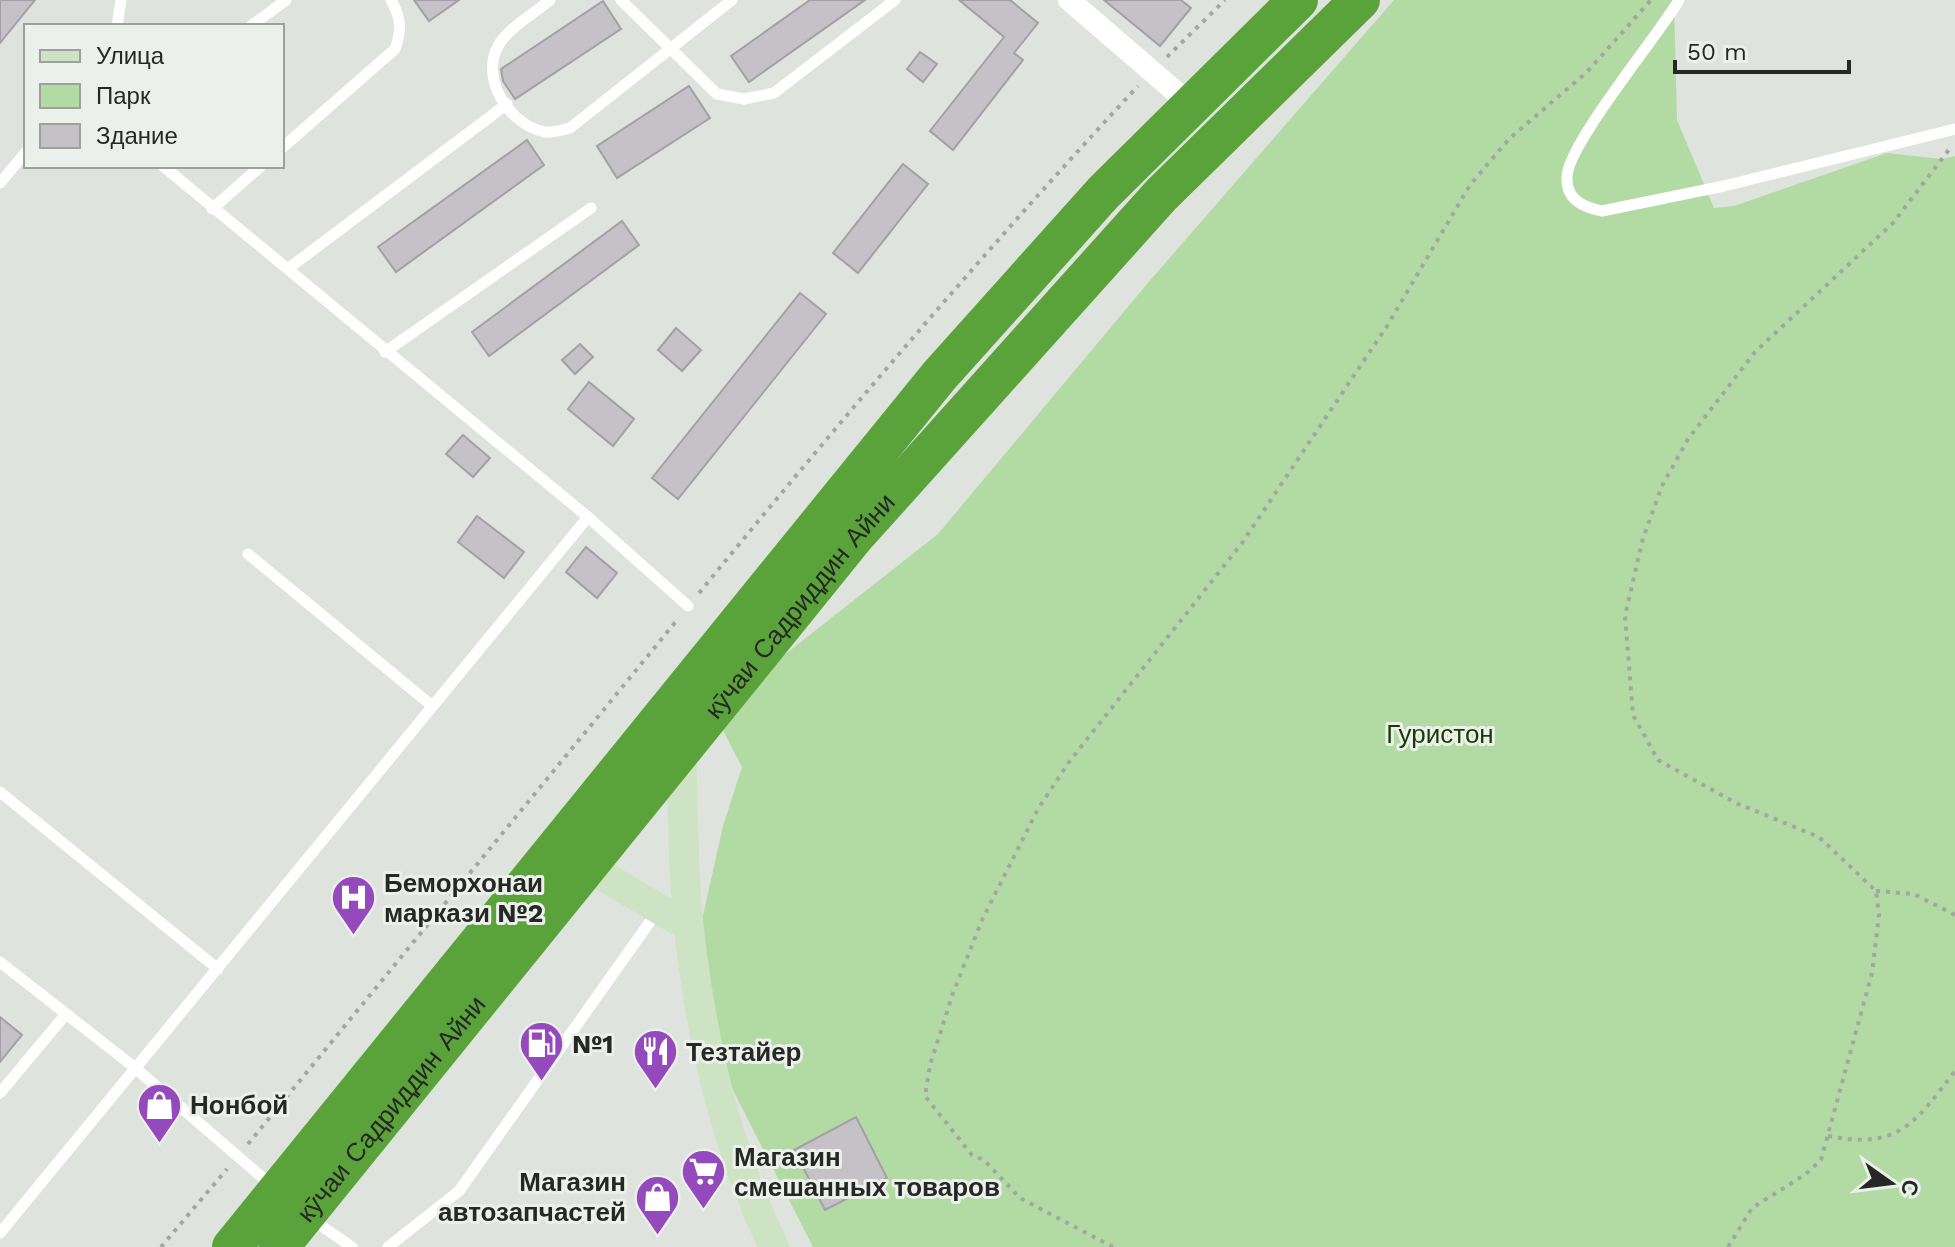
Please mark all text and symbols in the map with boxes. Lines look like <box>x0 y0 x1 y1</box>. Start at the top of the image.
legend <box>24 24 284 168</box>
scale bar <box>1675 24 1849 74</box>
text: 50 m <box>1687 38 1747 66</box>
text: Улица <box>96 42 165 70</box>
text: Парк <box>96 82 151 110</box>
text: Здание <box>96 122 178 150</box>
street label: кӯчаи Садриддин Айни <box>698 487 901 724</box>
park label: Гуристон <box>1386 719 1494 749</box>
place label: Беморхонаи маркази №2 <box>384 868 543 928</box>
hospital icon: Беморхонаи маркази №2 <box>329 874 377 937</box>
street label: кӯчаи Садриддин Айни <box>291 990 492 1228</box>
fuel station icon: №1 <box>517 1020 565 1083</box>
restaurant icon: Тезтайер <box>631 1028 679 1091</box>
place label: №1 <box>572 1029 613 1059</box>
place label: Тезтайер <box>686 1037 802 1067</box>
shop icon: Нонбой <box>135 1081 183 1144</box>
place label: Нонбой <box>190 1090 288 1120</box>
place label: Магазин смешанных товаров <box>734 1142 1000 1202</box>
north arrow <box>1851 1143 1931 1223</box>
supermarket icon: Магазин смешанных товаров <box>679 1148 727 1211</box>
place label: Магазин автозапчастей <box>438 1167 626 1227</box>
shop icon: Магазин автозапчастей <box>633 1173 681 1236</box>
text: С <box>1896 1177 1924 1199</box>

